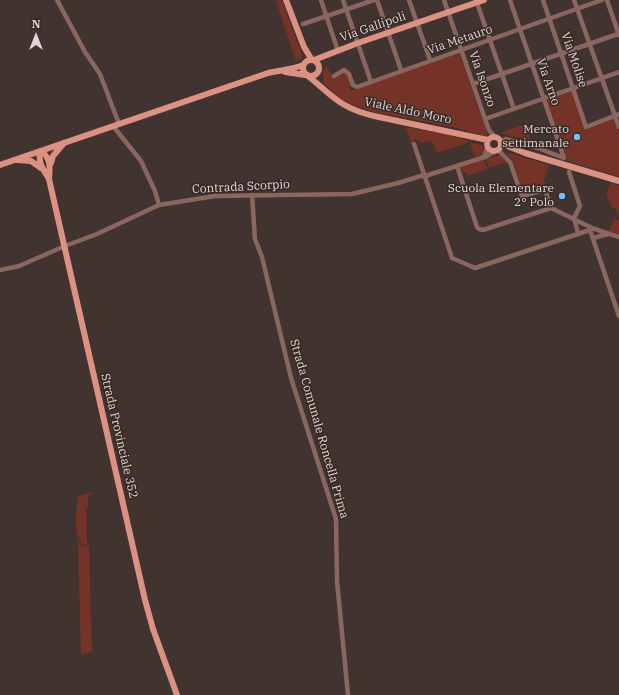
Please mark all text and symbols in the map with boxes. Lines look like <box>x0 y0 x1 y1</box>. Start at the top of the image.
street label: Via Gallipoli <box>338 9 408 45</box>
north arrow <box>16 16 56 56</box>
text: N <box>32 17 40 31</box>
street label: Via Metauro <box>426 22 494 58</box>
street label: Via Molise <box>558 30 590 90</box>
street label: Via Isonzo <box>466 49 498 109</box>
street label: Via Arno <box>533 57 563 107</box>
street label: Viale Aldo Moro <box>363 95 453 127</box>
place label: Mercato settimanale <box>502 123 569 151</box>
marker: Mercato settimanale <box>572 132 582 142</box>
street label: Contrada Scorpio <box>192 177 290 197</box>
place label: Scuola Elementare 2° Polo <box>448 182 554 210</box>
marker: Scuola Elementare 2° Polo <box>557 191 567 201</box>
street label: Strada Comunale Roncella Prima <box>286 338 352 520</box>
street label: Strada Provinciale 352 <box>98 372 140 500</box>

